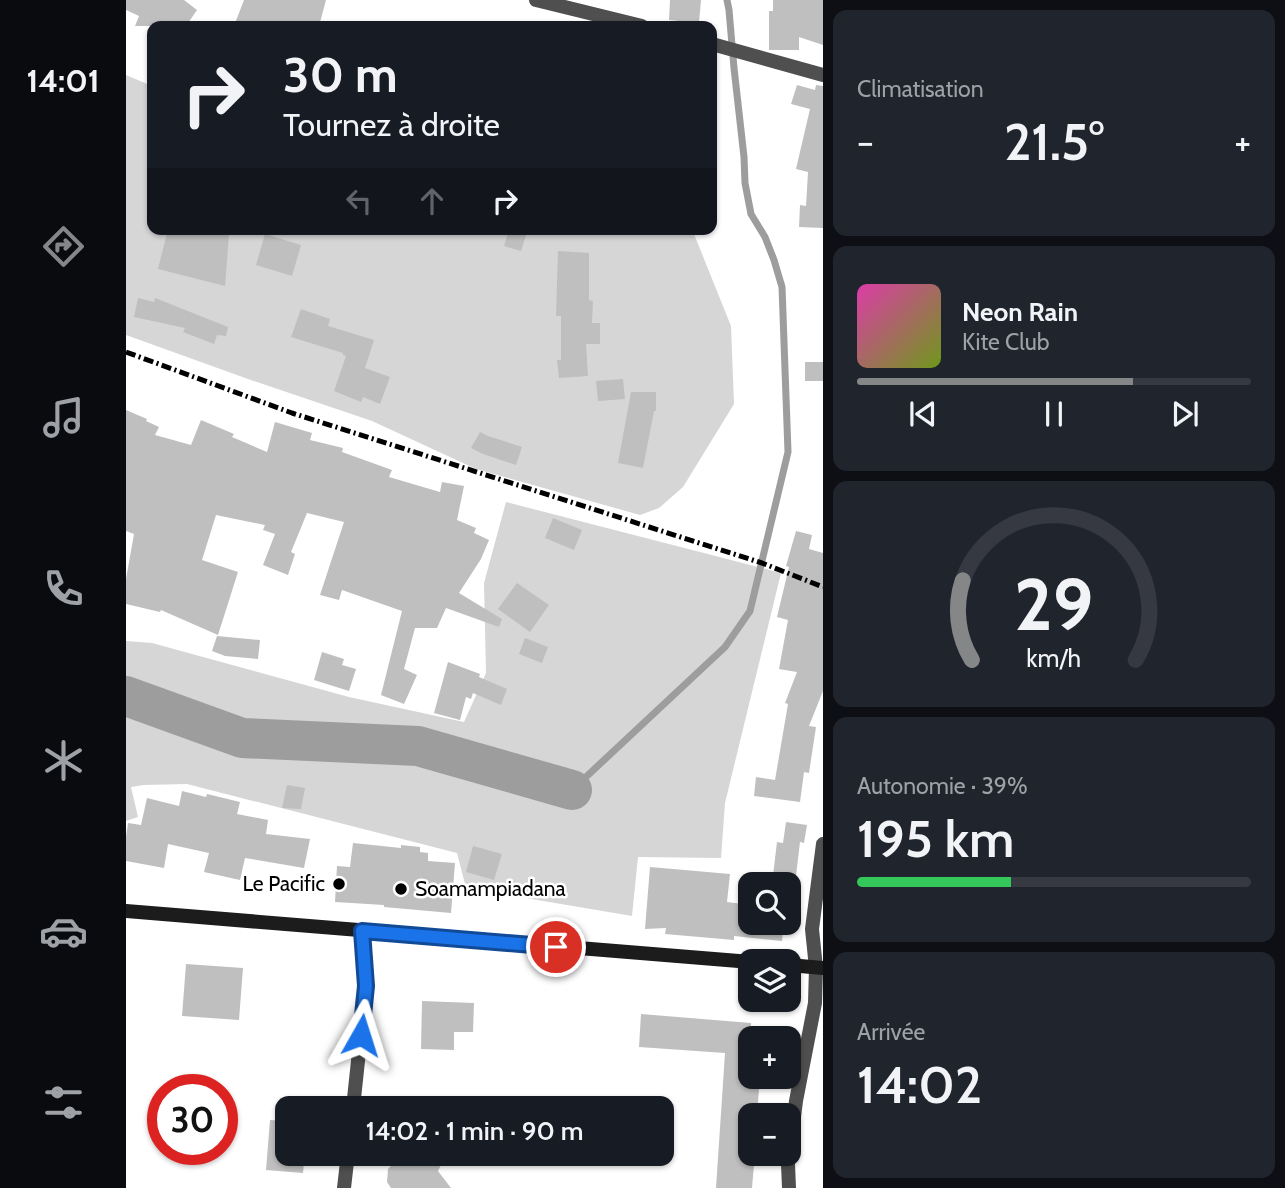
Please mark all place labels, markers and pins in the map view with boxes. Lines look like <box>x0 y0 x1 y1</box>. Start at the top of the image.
place label: Le Pacific <box>242 871 325 896</box>
marker: Le Pacific <box>331 876 347 892</box>
place label: Soamampiadana <box>415 876 566 901</box>
marker: Soamampiadana <box>393 881 409 897</box>
pin <box>526 917 586 977</box>

